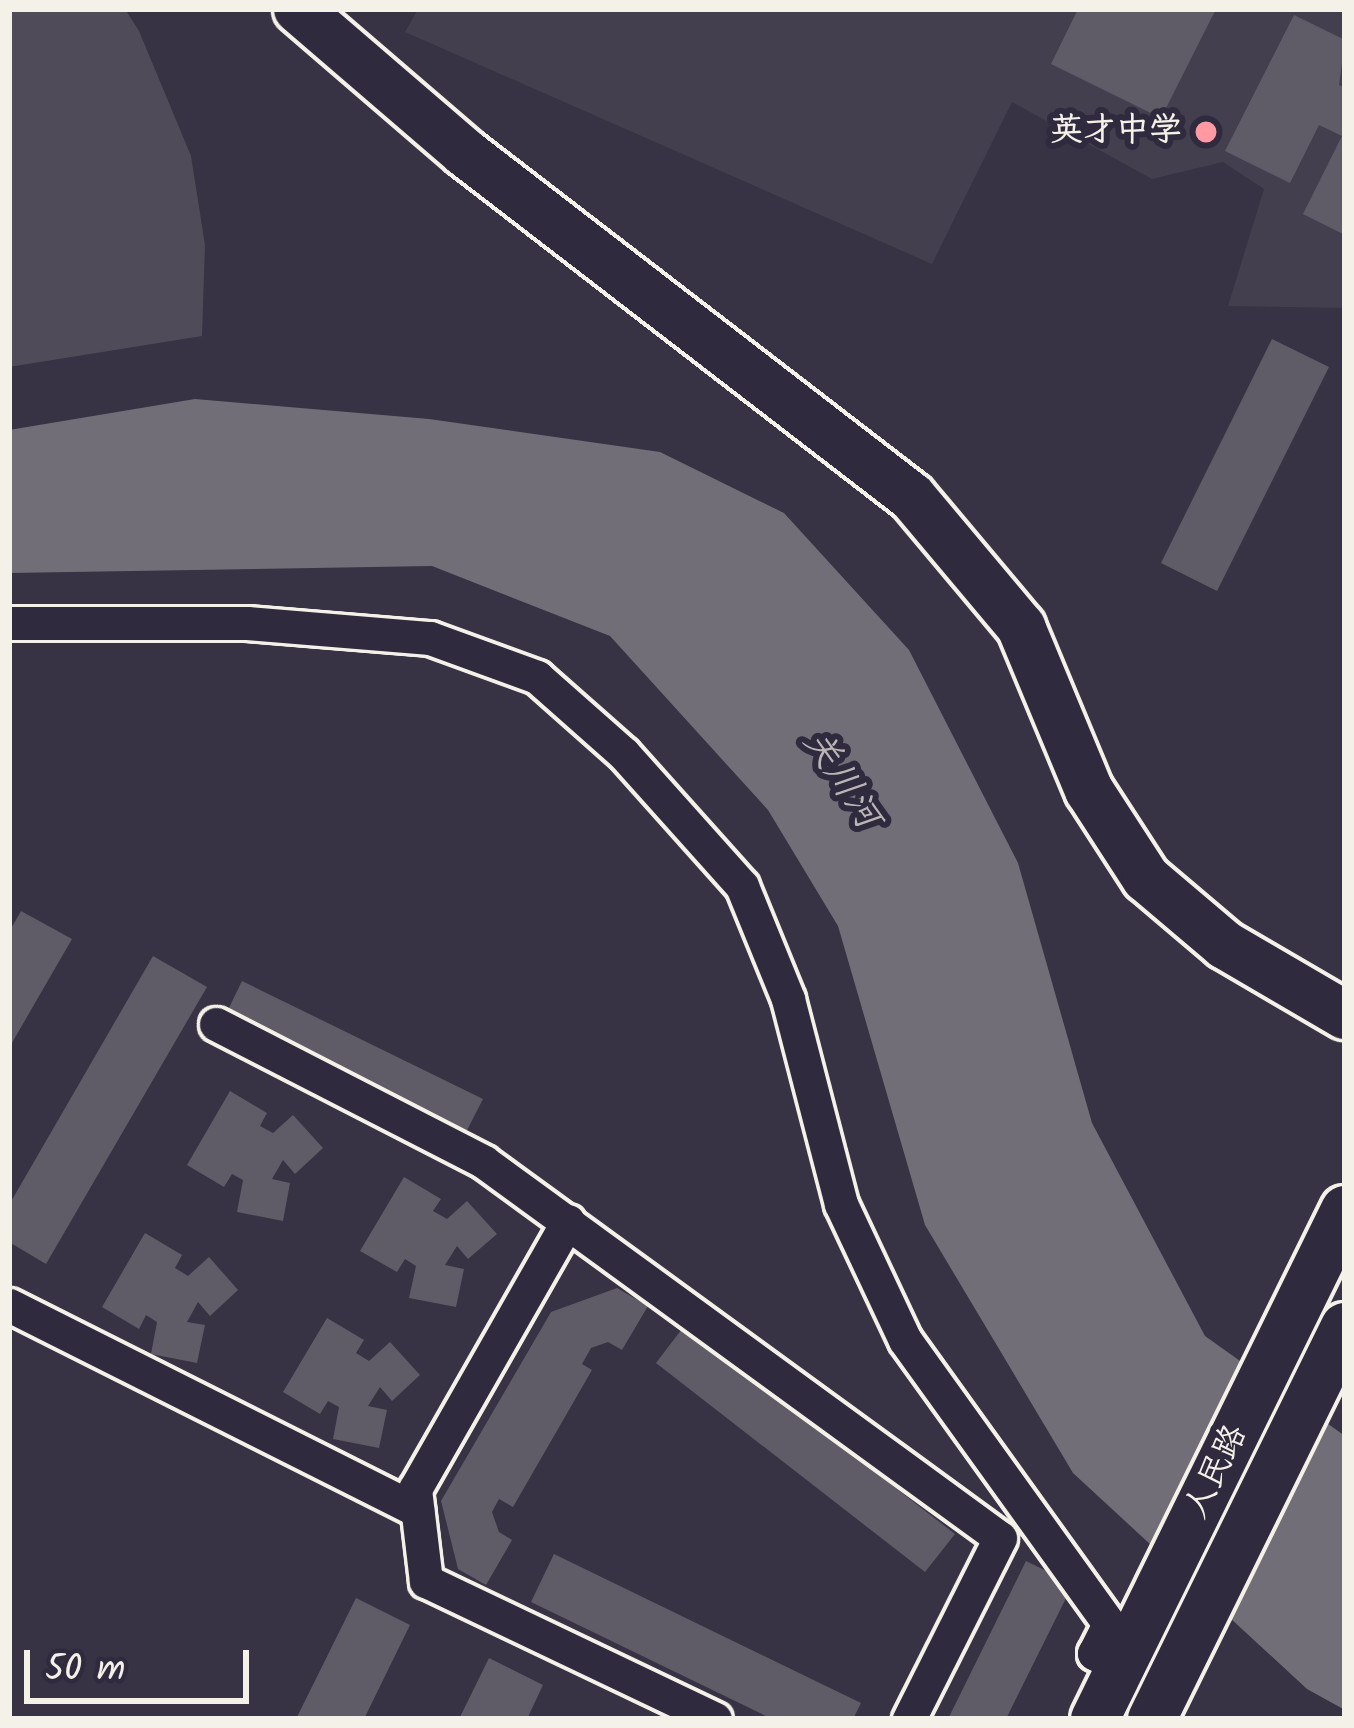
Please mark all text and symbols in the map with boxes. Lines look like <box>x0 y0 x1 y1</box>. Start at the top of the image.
place label: 英才中学 <box>1050 112 1182 152</box>
marker: 英才中学 <box>1193 119 1219 145</box>
water label: 关川河 <box>793 723 889 837</box>
street label: 人民路 <box>1178 1419 1256 1525</box>
scale bar <box>30 1626 255 1700</box>
text: 50 m <box>45 1642 125 1699</box>

